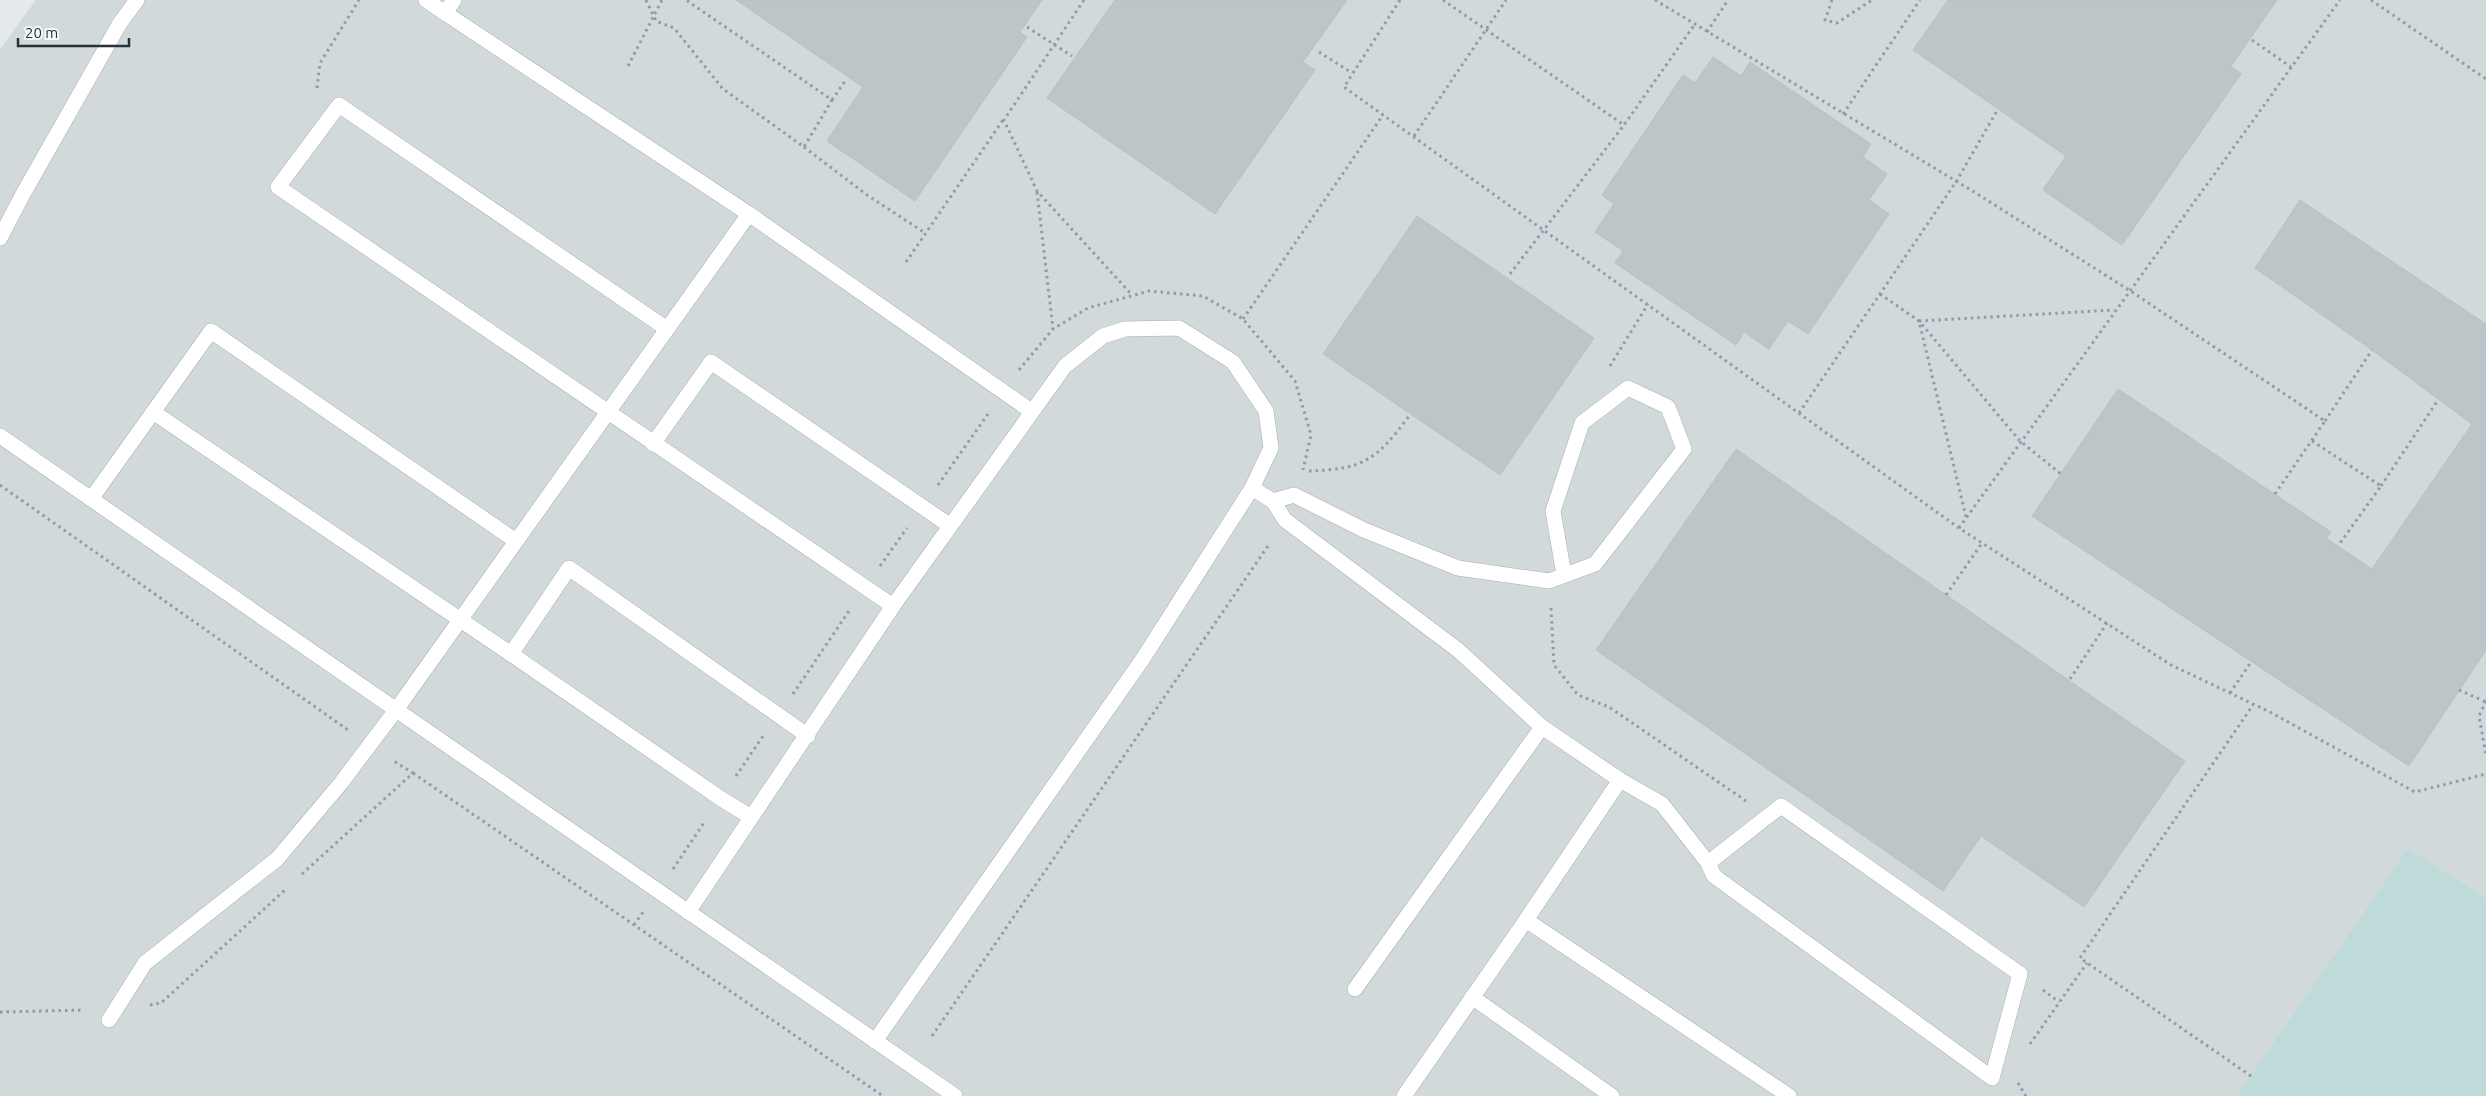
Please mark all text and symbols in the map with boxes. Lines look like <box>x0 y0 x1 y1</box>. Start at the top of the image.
scale bar <box>18 15 129 47</box>
text: 20 m <box>25 24 58 41</box>

